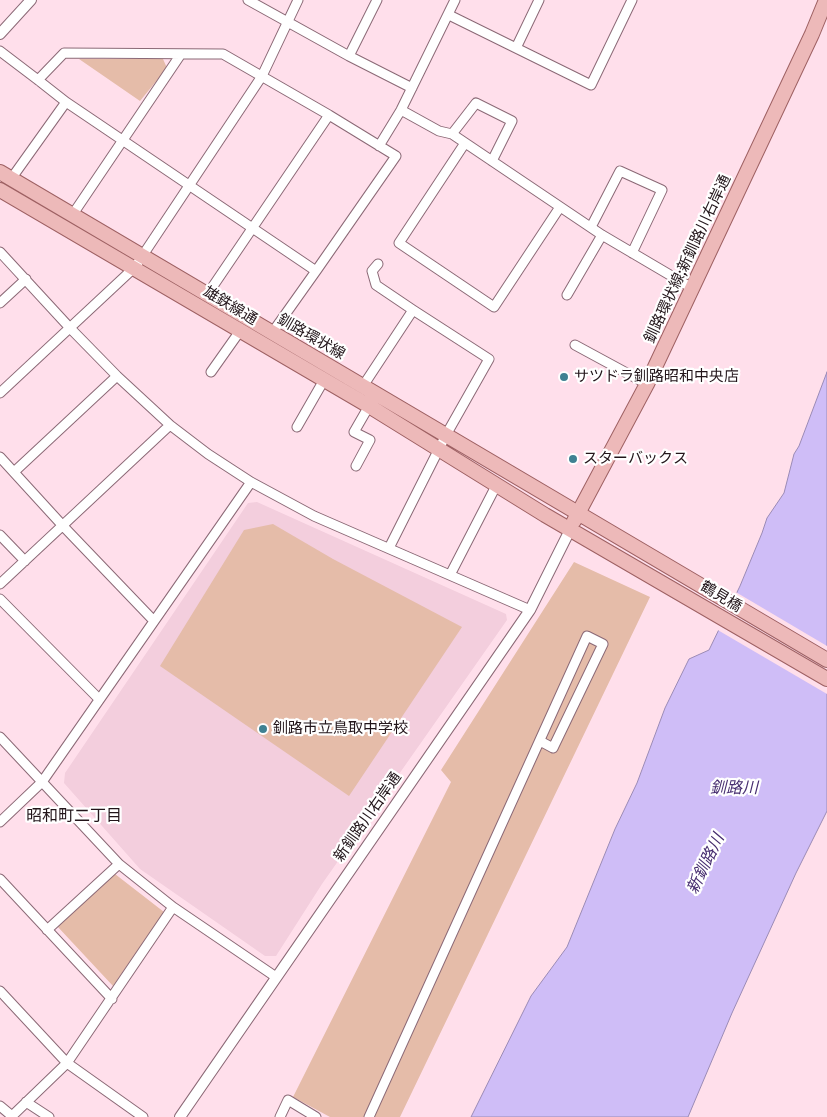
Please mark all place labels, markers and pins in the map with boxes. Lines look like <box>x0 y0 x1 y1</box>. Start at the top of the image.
place label: サツドラ釧路昭和中央店 <box>574 368 739 386</box>
marker: サツドラ釧路昭和中央店 <box>558 371 570 383</box>
place label: スターバックス <box>583 450 688 468</box>
marker: スターバックス <box>567 453 579 465</box>
place label: 釧路市立鳥取中学校 <box>273 720 408 738</box>
marker: 釧路市立鳥取中学校 <box>257 723 269 735</box>

